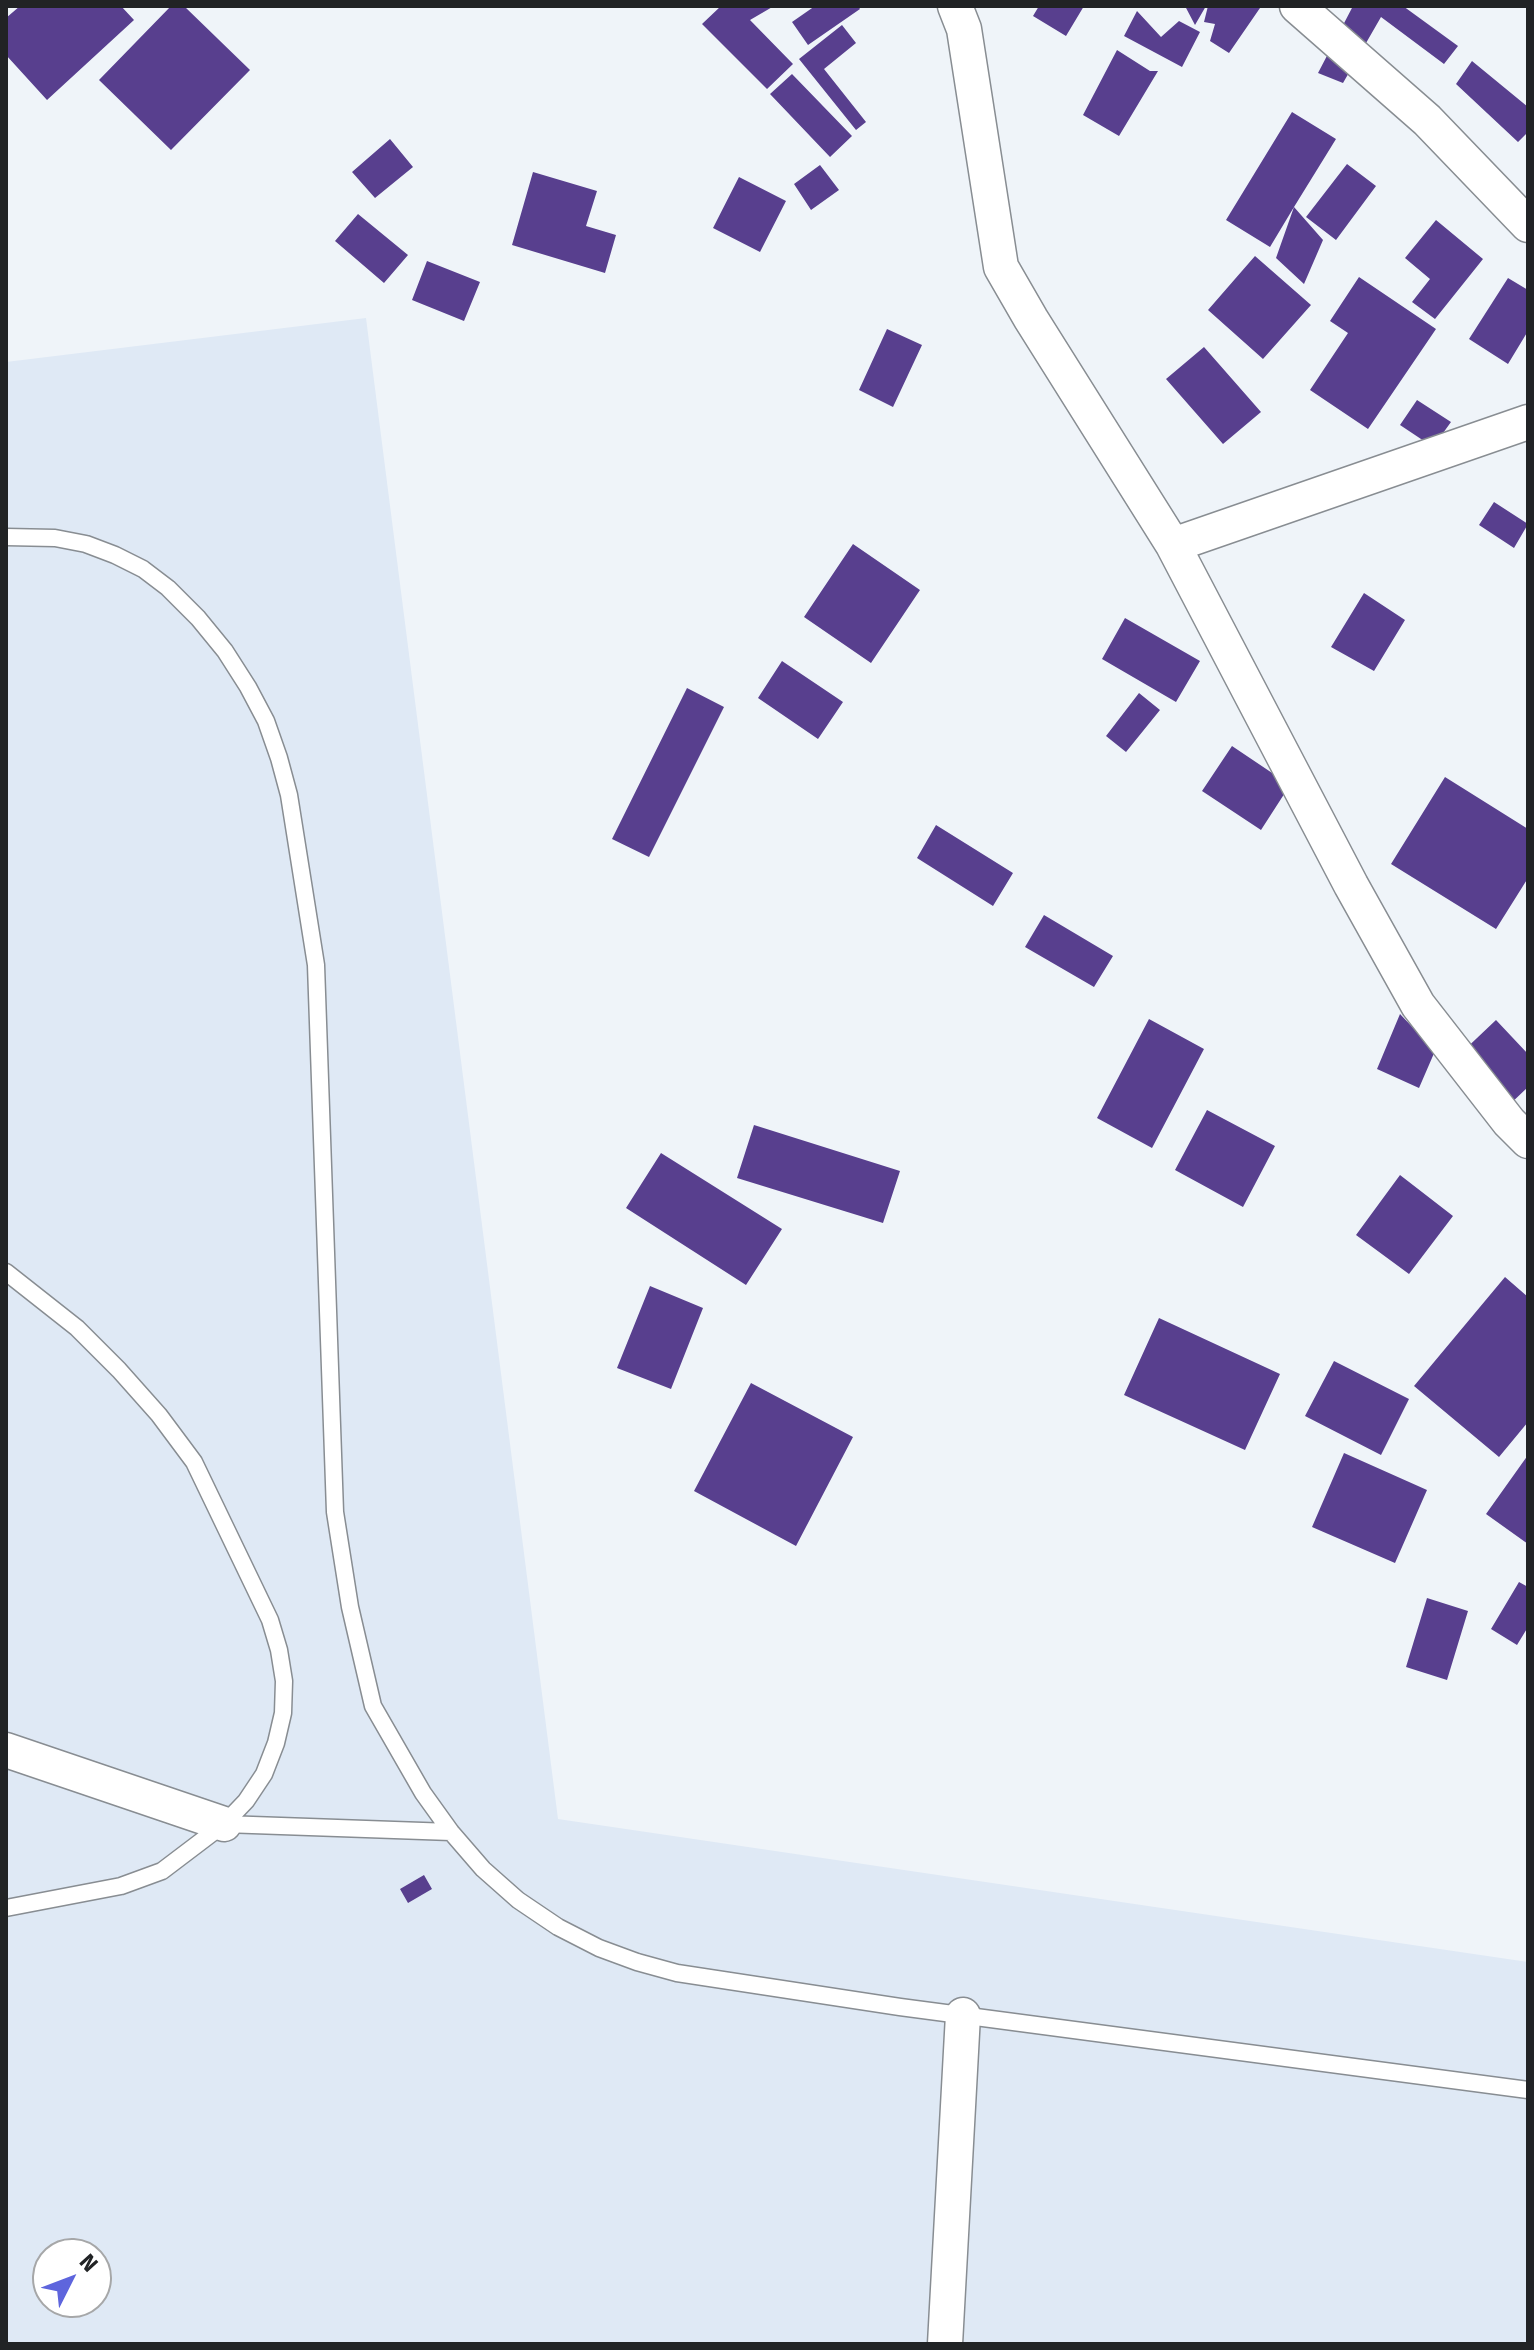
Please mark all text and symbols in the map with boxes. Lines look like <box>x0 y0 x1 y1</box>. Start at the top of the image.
north arrow <box>32 2238 112 2318</box>
text: N <box>74 2248 104 2277</box>

